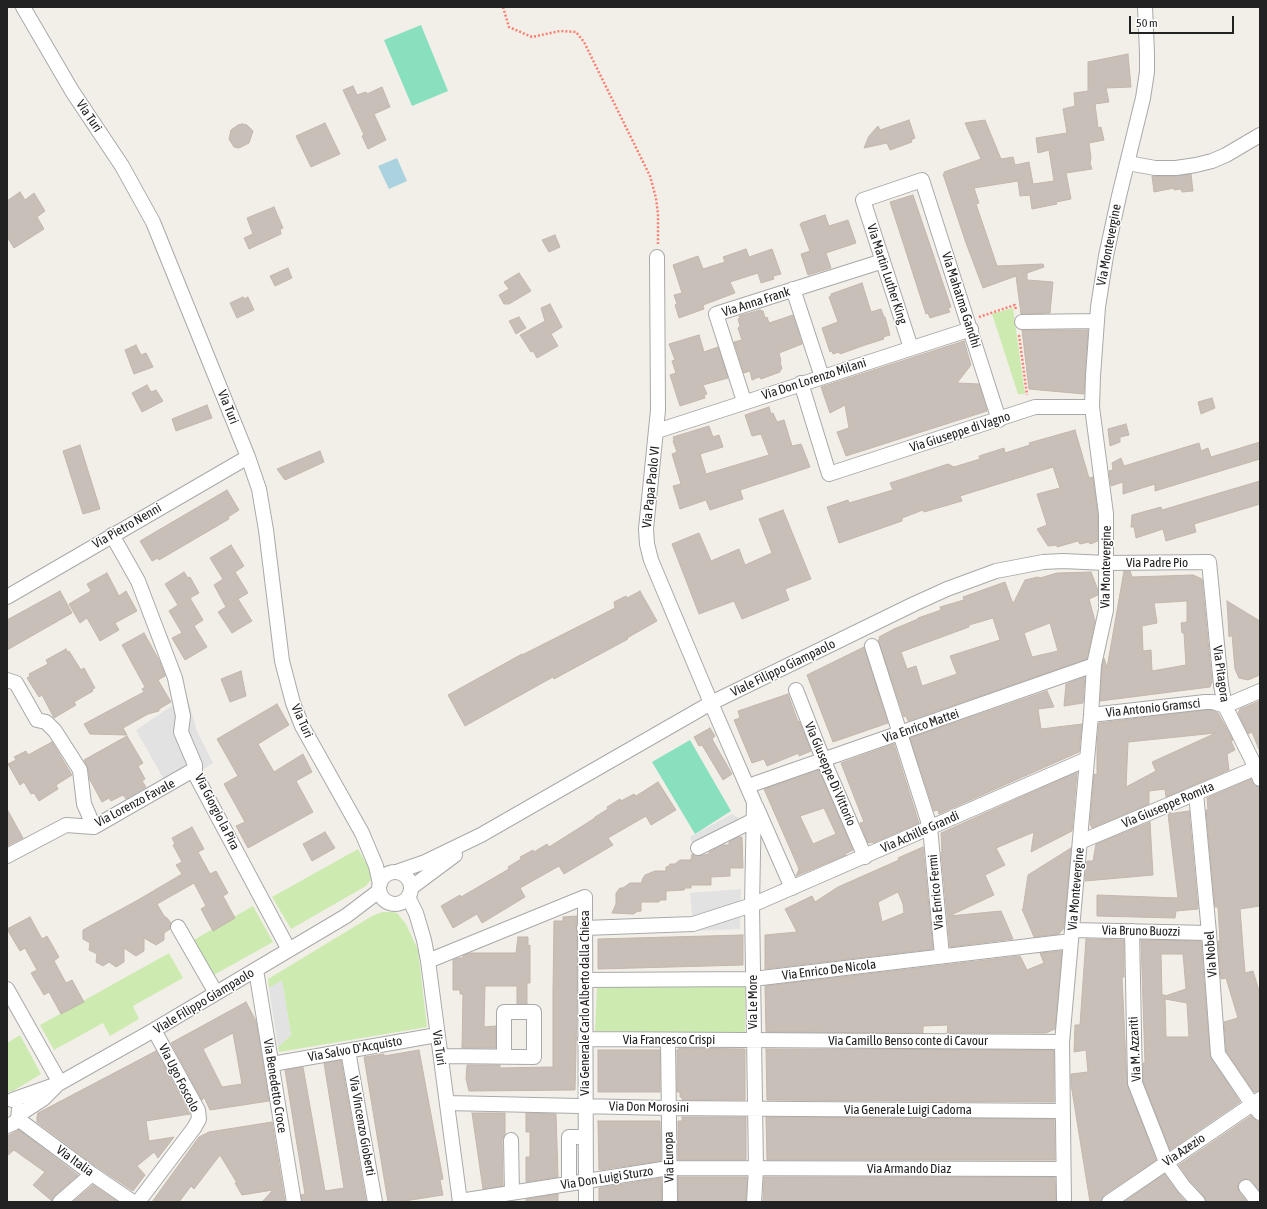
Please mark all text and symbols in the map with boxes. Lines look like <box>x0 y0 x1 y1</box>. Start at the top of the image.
scale bar <box>1131 8 1236 34</box>
text: 50 m <box>1136 16 1158 30</box>
street label: Via Turi <box>73 97 105 135</box>
street label: Via Montevergine <box>1093 203 1125 287</box>
street label: Via Martin Luther King <box>863 222 911 326</box>
street label: Via Mahatma Gandhi <box>938 250 984 350</box>
street label: Via Anna Frank <box>720 284 792 320</box>
street label: Via Don Lorenzo Milani <box>760 355 868 403</box>
street label: Via Turi <box>214 388 242 426</box>
street label: Via Giuseppe di Vagno <box>908 408 1012 456</box>
street label: Via Papa Paolo VI <box>639 445 663 529</box>
street label: Via Pietro Nenni <box>90 500 164 552</box>
street label: Via Montevergine <box>1097 525 1115 609</box>
street label: Via Padre Pio <box>1126 555 1188 571</box>
street label: Viale Filippo Giampaolo <box>728 636 838 700</box>
street label: Via Pitagora <box>1209 645 1233 703</box>
street label: Via Antonio Gramsci <box>1105 695 1201 721</box>
street label: Via Turi <box>288 702 316 740</box>
street label: Via Enrico Mattei <box>881 706 961 746</box>
street label: Via Giuseppe Di Vittorio <box>801 720 859 828</box>
street label: Via Giorgio la Pira <box>191 771 243 853</box>
street label: Via Lorenzo Favale <box>92 775 178 831</box>
street label: Via Giuseppe Romita <box>1120 779 1216 831</box>
street label: Via Achille Grandi <box>878 808 962 856</box>
street label: Via Montevergine <box>1065 847 1087 931</box>
street label: Via Enrico Fermi <box>925 854 947 930</box>
street label: Via Generale Carlo Alberto dalla Chiesa <box>577 910 593 1096</box>
street label: Via Bruno Buozzi <box>1102 923 1180 939</box>
street label: Via Nobel <box>1202 930 1220 978</box>
street label: Via Enrico De Nicola <box>781 956 877 984</box>
street label: Viale Filippo Giampaolo <box>151 965 257 1037</box>
street label: Via Le More <box>745 975 761 1029</box>
street label: Via M. Azzariti <box>1126 1016 1144 1082</box>
street label: Via Turi <box>429 1029 449 1067</box>
street label: Via Francesco Crispi <box>623 1032 715 1048</box>
street label: Via Salvo D'Acquisto <box>307 1033 403 1065</box>
street label: Via Camillo Benso conte di Cavour <box>828 1033 988 1049</box>
street label: Via Benedetto Croce <box>260 1038 290 1134</box>
street label: Via Ugo Foscolo <box>155 1041 203 1115</box>
street label: Via Vincenzo Gioberti <box>346 1075 378 1177</box>
street label: Via Don Morosini <box>609 1099 689 1115</box>
street label: Via Generale Luigi Cadorna <box>844 1102 972 1118</box>
street label: Via Azezio <box>1160 1130 1208 1170</box>
street label: Via Europa <box>661 1131 677 1183</box>
street label: Via Italia <box>53 1142 97 1180</box>
street label: Via Armando Diaz <box>867 1161 951 1177</box>
street label: Via Don Luigi Sturzo <box>560 1163 654 1193</box>

